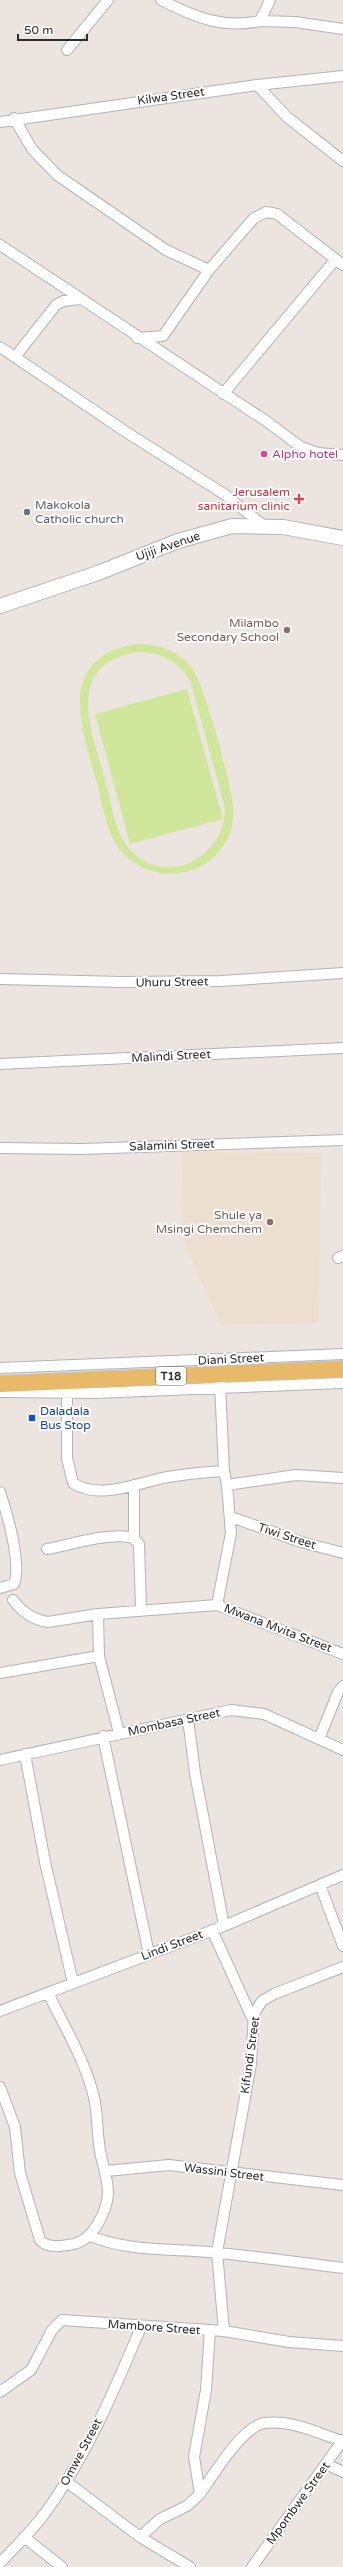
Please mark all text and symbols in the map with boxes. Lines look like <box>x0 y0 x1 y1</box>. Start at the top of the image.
scale bar <box>18 16 87 42</box>
text: 50 m <box>24 23 53 37</box>
street label: Kilwa Street <box>137 84 206 108</box>
place label: Alpho hotel <box>272 447 338 461</box>
marker: Alpho hotel <box>259 449 269 459</box>
place label: Jerusalem sanitarium clinic <box>198 485 290 513</box>
marker: Jerusalem sanitarium clinic <box>293 493 305 505</box>
place label: Makokola Catholic church <box>35 498 124 526</box>
marker: Makokola Catholic church <box>22 507 32 517</box>
street label: Ujiji Avenue <box>134 528 202 564</box>
place label: Milambo Secondary School <box>177 616 279 644</box>
marker: Milambo Secondary School <box>282 625 292 635</box>
street label: Uhuru Street <box>135 974 209 990</box>
street label: Malindi Street <box>131 1047 212 1065</box>
street label: Salamini Street <box>129 1136 215 1153</box>
place label: Shule ya Msingi Chemchem <box>156 1208 262 1236</box>
marker: Shule ya Msingi Chemchem <box>265 1217 275 1227</box>
street label: Diani Street <box>198 1350 265 1368</box>
road number: T18 <box>156 1367 186 1385</box>
place label: Daladala Bus Stop <box>40 1404 91 1432</box>
marker: Daladala Bus Stop <box>27 1413 37 1423</box>
street label: Tiwi Street <box>256 1520 318 1552</box>
street label: Mwana Mvita Street <box>222 1601 334 1655</box>
street label: Mombasa Street <box>127 1705 222 1739</box>
street label: Lindi Street <box>139 1927 205 1963</box>
street label: Kifundi Street <box>238 2015 262 2095</box>
street label: Wassini Street <box>183 2160 265 2184</box>
street label: Mambore Street <box>107 2317 201 2337</box>
street label: Omwe Street <box>57 2416 105 2488</box>
street label: Mpombwe Street <box>263 2459 333 2547</box>

